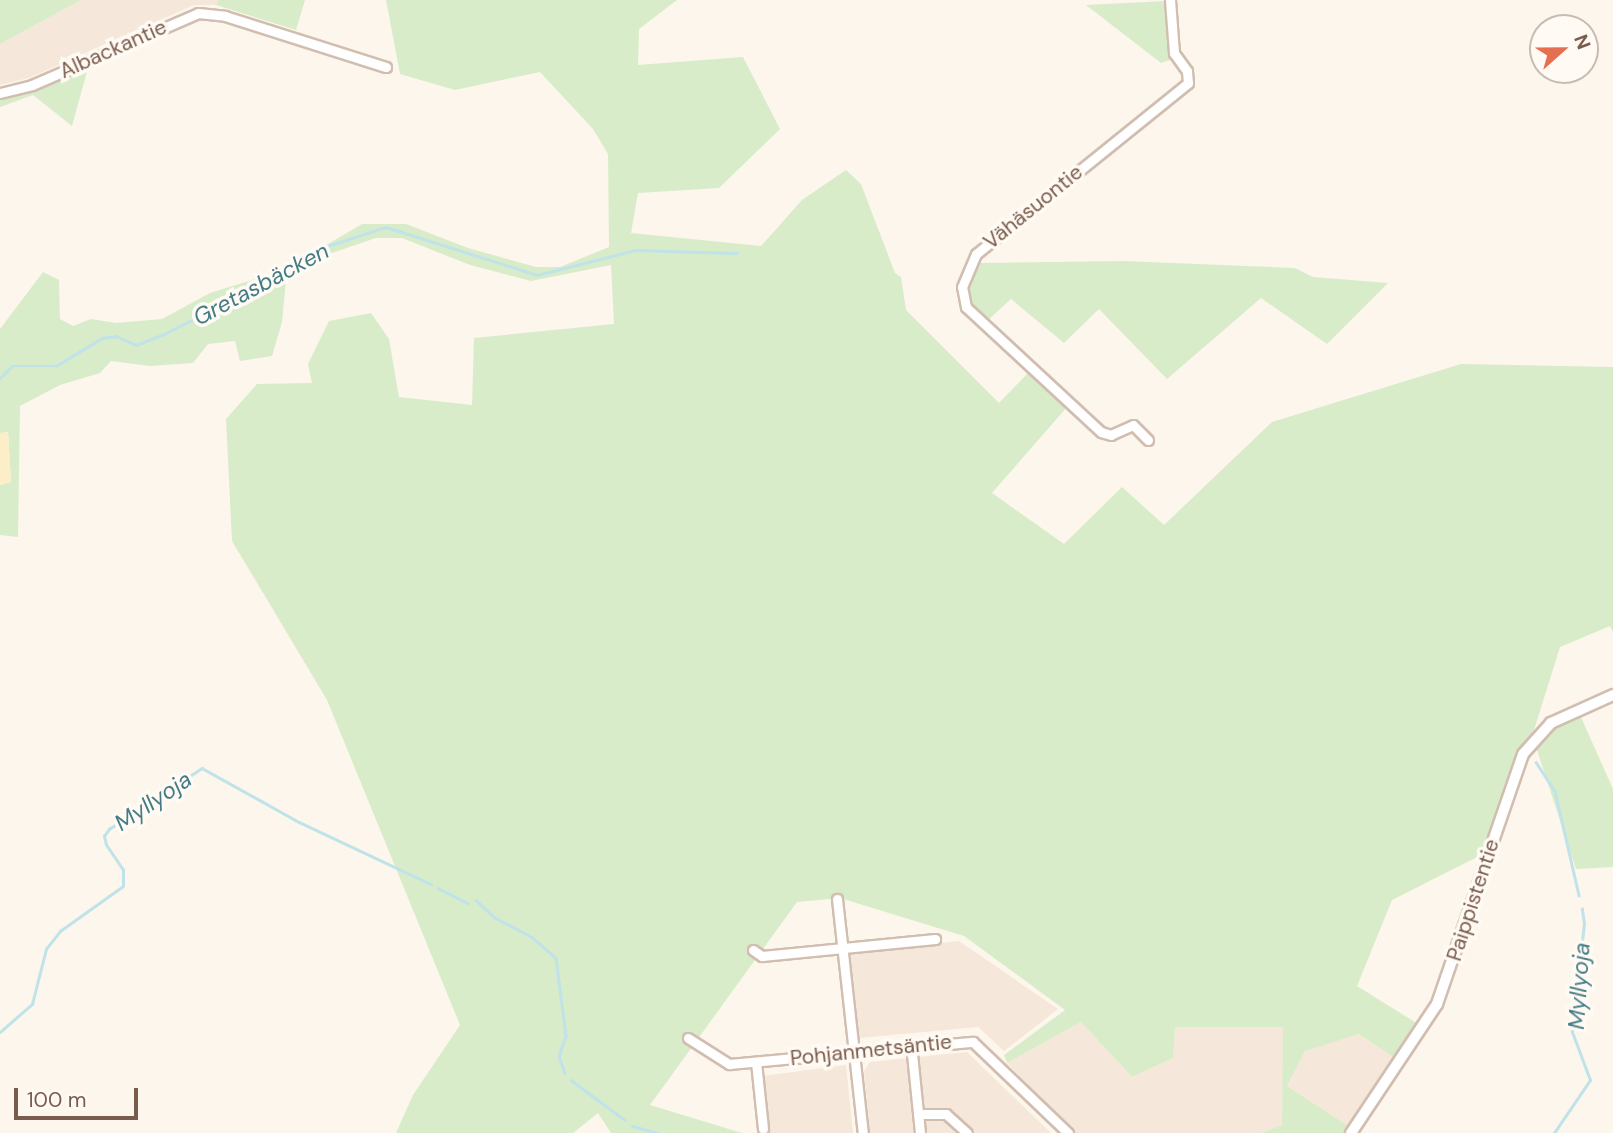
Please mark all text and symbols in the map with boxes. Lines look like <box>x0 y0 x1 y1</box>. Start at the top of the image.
street label: Albackantie <box>56 14 170 84</box>
north arrow <box>1529 14 1599 84</box>
text: N <box>1568 31 1596 53</box>
street label: Vähäsuontie <box>978 159 1088 255</box>
water label: Gretasbäcken <box>188 237 334 331</box>
water label: Myllyoja <box>109 765 197 837</box>
street label: Paippistentie <box>1441 836 1505 964</box>
water label: Myllyoja <box>1562 942 1596 1030</box>
street label: Pohjanmetsäntie <box>789 1029 953 1071</box>
scale bar <box>18 1074 142 1118</box>
text: 100 m <box>27 1086 87 1114</box>

